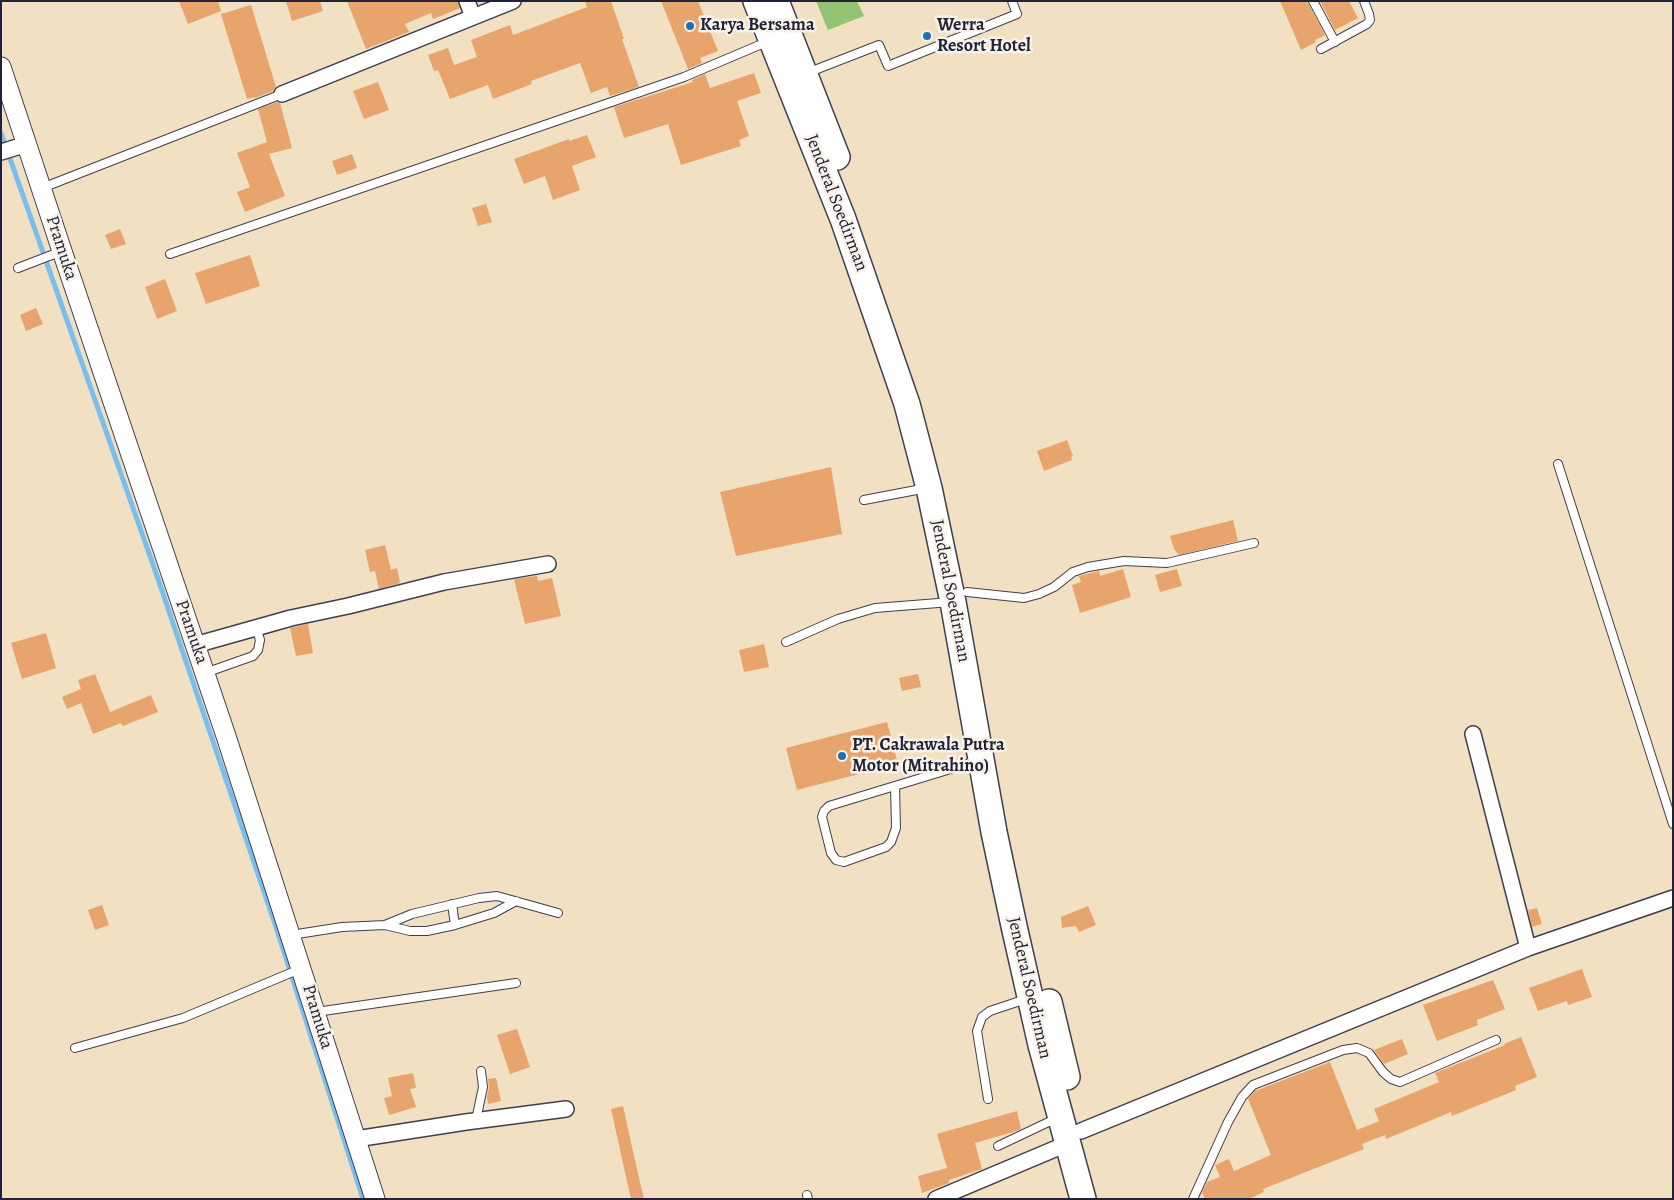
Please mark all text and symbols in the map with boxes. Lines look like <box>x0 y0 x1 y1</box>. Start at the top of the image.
place label: Karya Bersama <box>700 15 815 37</box>
place label: Werra Resort Hotel <box>937 15 1031 58</box>
marker: Karya Bersama <box>684 20 696 32</box>
marker: Werra Resort Hotel <box>921 30 933 42</box>
street label: Jenderal Soedirman <box>800 131 872 275</box>
street label: Pramuka <box>40 213 82 283</box>
street label: Jenderal Soedirman <box>926 518 974 664</box>
street label: Pramuka <box>170 597 212 667</box>
place label: PT. Cakrawala Putra Motor (Mitrahino) <box>852 735 1005 778</box>
marker: PT. Cakrawala Putra Motor (Mitrahino) <box>836 750 848 762</box>
street label: Jenderal Soedirman <box>1002 915 1056 1061</box>
street label: Pramuka <box>297 982 337 1052</box>

